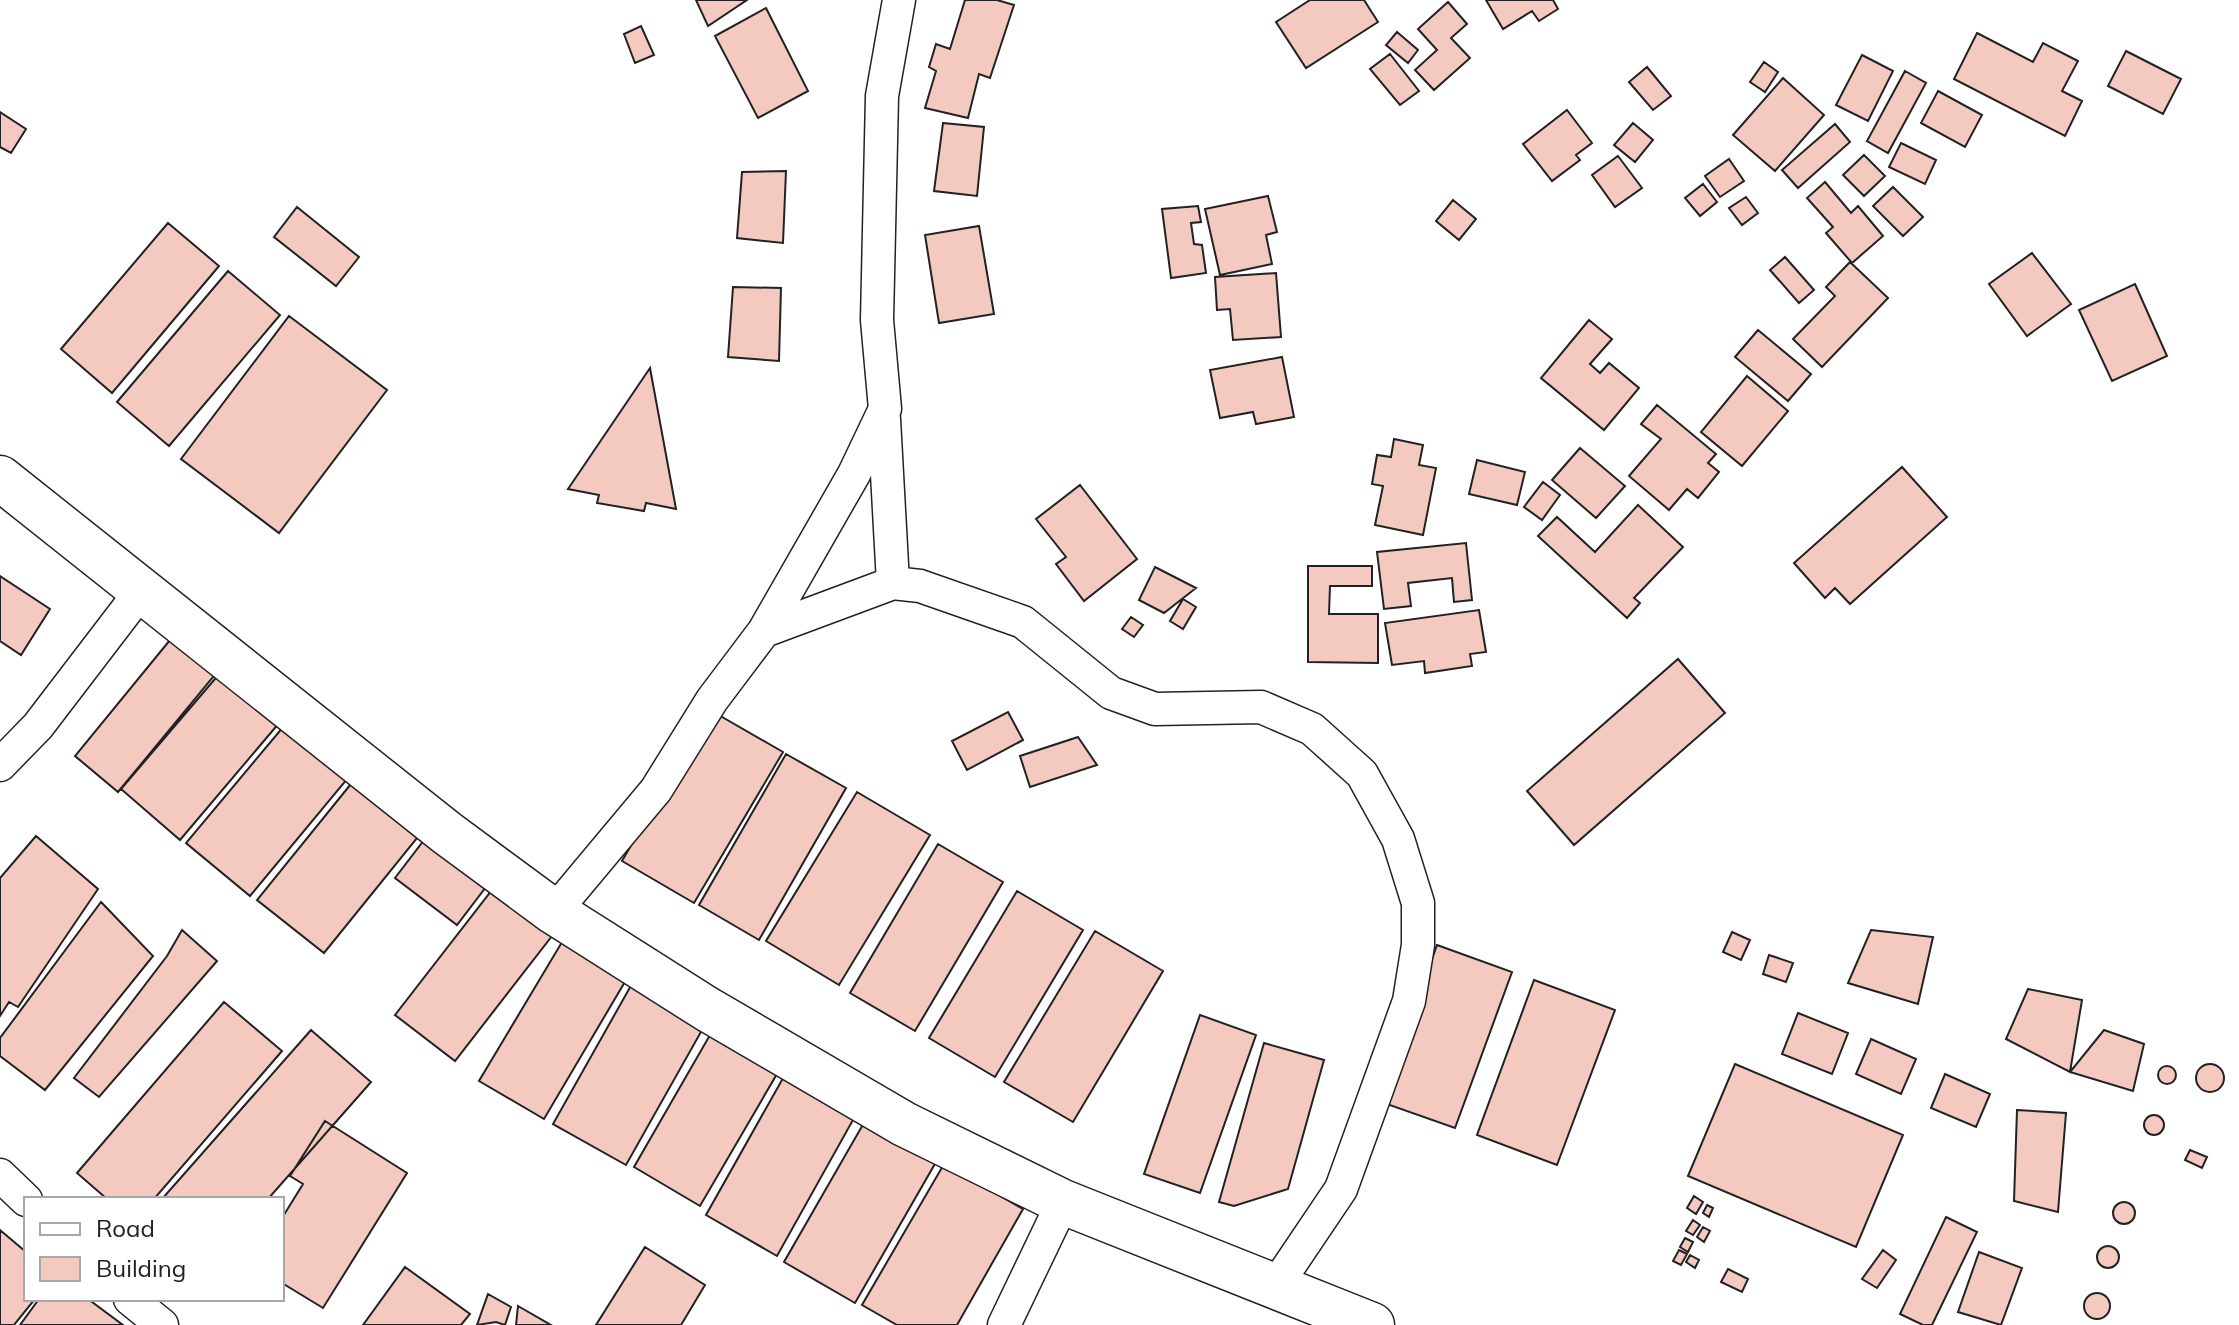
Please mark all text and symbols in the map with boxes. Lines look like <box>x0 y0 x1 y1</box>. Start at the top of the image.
legend <box>24 1197 284 1301</box>
text: Road <box>96 1213 155 1243</box>
text: Building <box>96 1253 186 1283</box>

